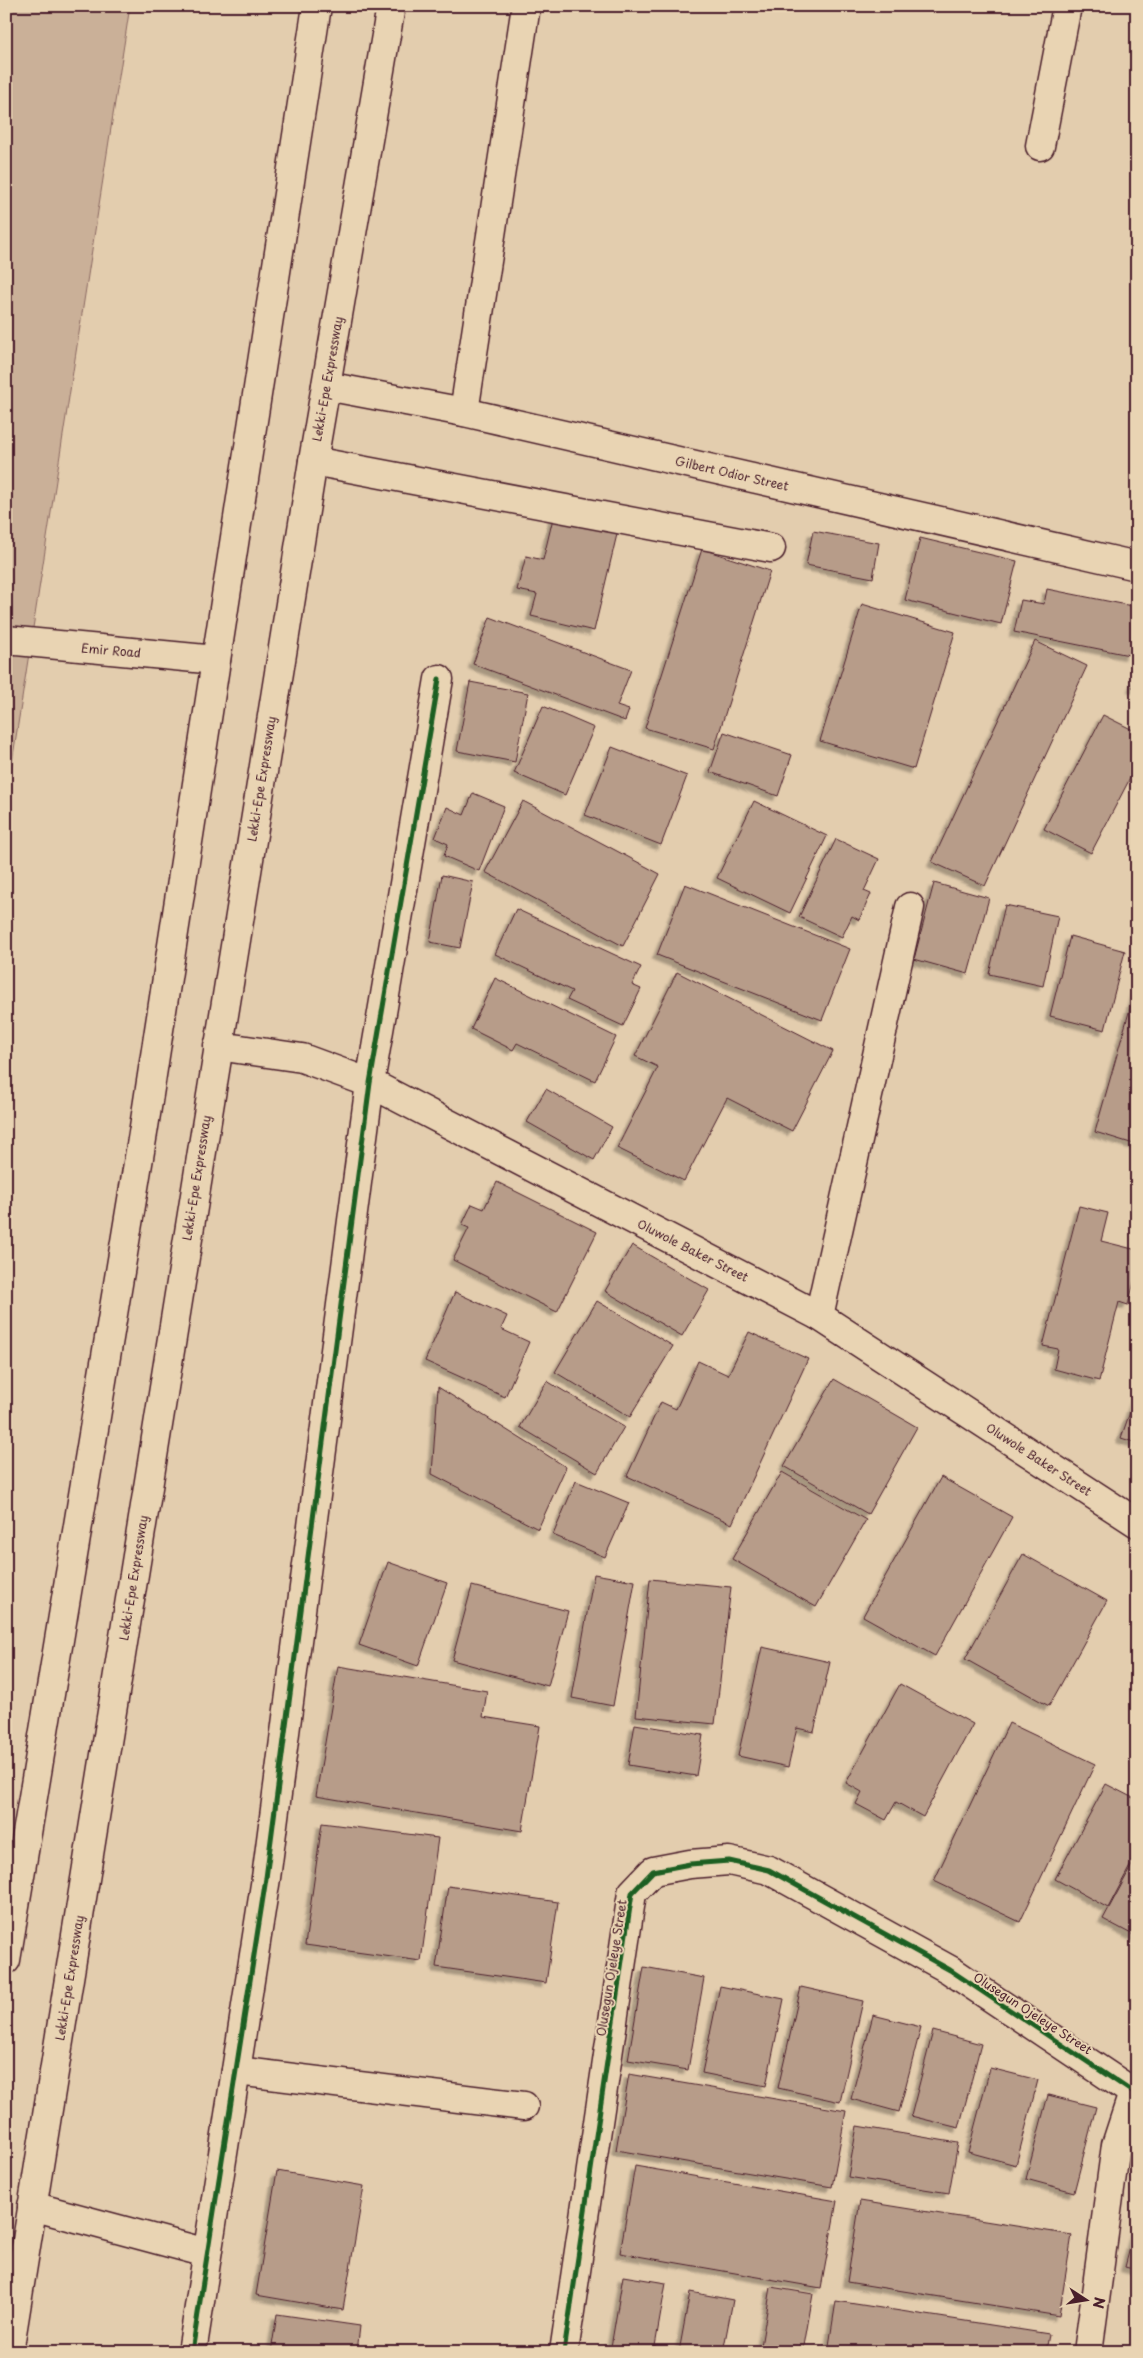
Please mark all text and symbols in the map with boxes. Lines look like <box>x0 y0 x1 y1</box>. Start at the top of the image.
street label: Lekki-Epe Expressway <box>307 315 347 443</box>
street label: Gilbert Odior Street <box>674 451 791 495</box>
street label: Emir Road <box>80 638 142 662</box>
street label: Lekki-Epe Expressway <box>242 715 280 843</box>
street label: Lekki-Epe Expressway <box>177 1114 215 1242</box>
street label: Oluwole Baker Street <box>634 1214 752 1286</box>
street label: Oluwole Baker Street <box>983 1418 1095 1500</box>
street label: Lekki-Epe Expressway <box>114 1514 152 1642</box>
street label: Olusegun Ojeleye Street <box>591 1898 631 2038</box>
street label: Lekki-Epe Expressway <box>50 1914 88 2042</box>
street label: Olusegun Ojeleye Street <box>970 1968 1096 2058</box>
north arrow <box>1060 2276 1110 2326</box>
text: N <box>1088 2295 1111 2310</box>

